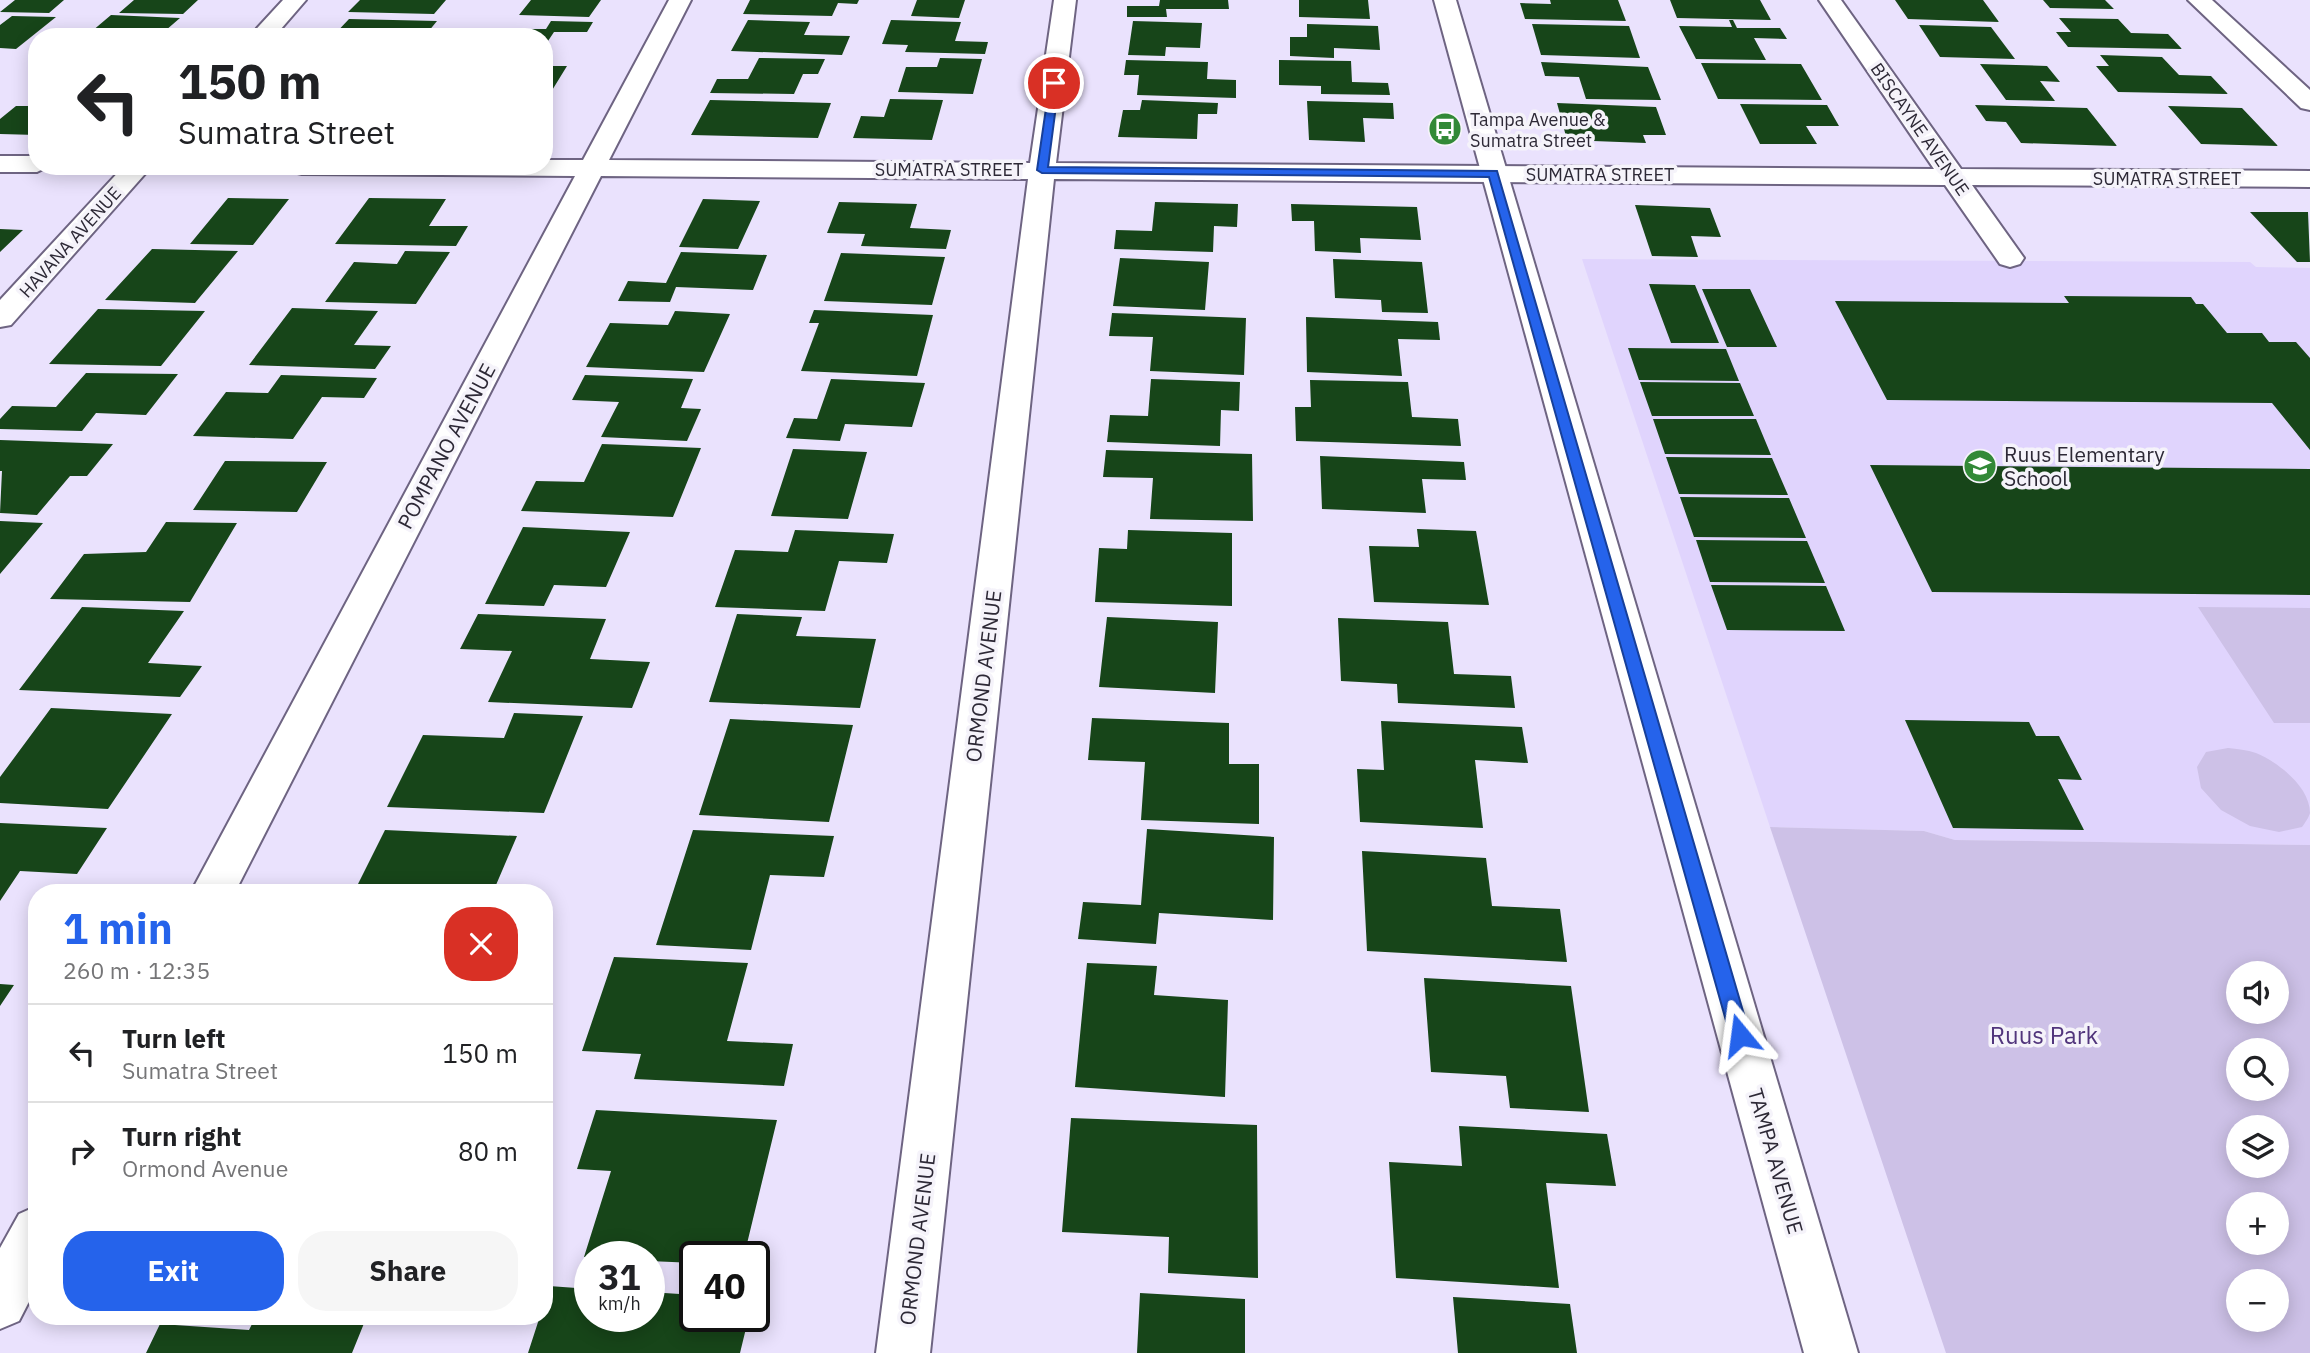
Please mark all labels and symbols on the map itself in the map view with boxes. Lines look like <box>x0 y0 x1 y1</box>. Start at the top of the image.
pin <box>1024 53 1084 113</box>
street label: BISCAYNE AVENUE <box>1866 58 1974 200</box>
place label: Tampa Avenue & Sumatra Street <box>1470 108 1606 152</box>
bus stop icon: Tampa Avenue & Sumatra Street <box>1426 110 1464 148</box>
street label: SUMATRA STREET <box>875 158 1023 181</box>
street label: SUMATRA STREET <box>1526 163 1674 186</box>
street label: SUMATRA STREET <box>2093 167 2241 190</box>
street label: HAVANA AVENUE <box>14 182 126 302</box>
street label: POMPANO AVENUE <box>391 358 501 534</box>
place label: Ruus Elementary School <box>2004 440 2165 492</box>
school or university icon: Ruus Elementary School <box>1961 447 1999 485</box>
street label: ORMOND AVENUE <box>959 588 1007 764</box>
position arrow <box>1703 998 1777 1072</box>
park label: Ruus Park <box>1990 1019 2099 1051</box>
street label: TAMPA AVENUE <box>1742 1085 1810 1237</box>
street label: ORMOND AVENUE <box>893 1151 941 1327</box>
speed limit sign: 40 <box>679 1241 770 1332</box>

